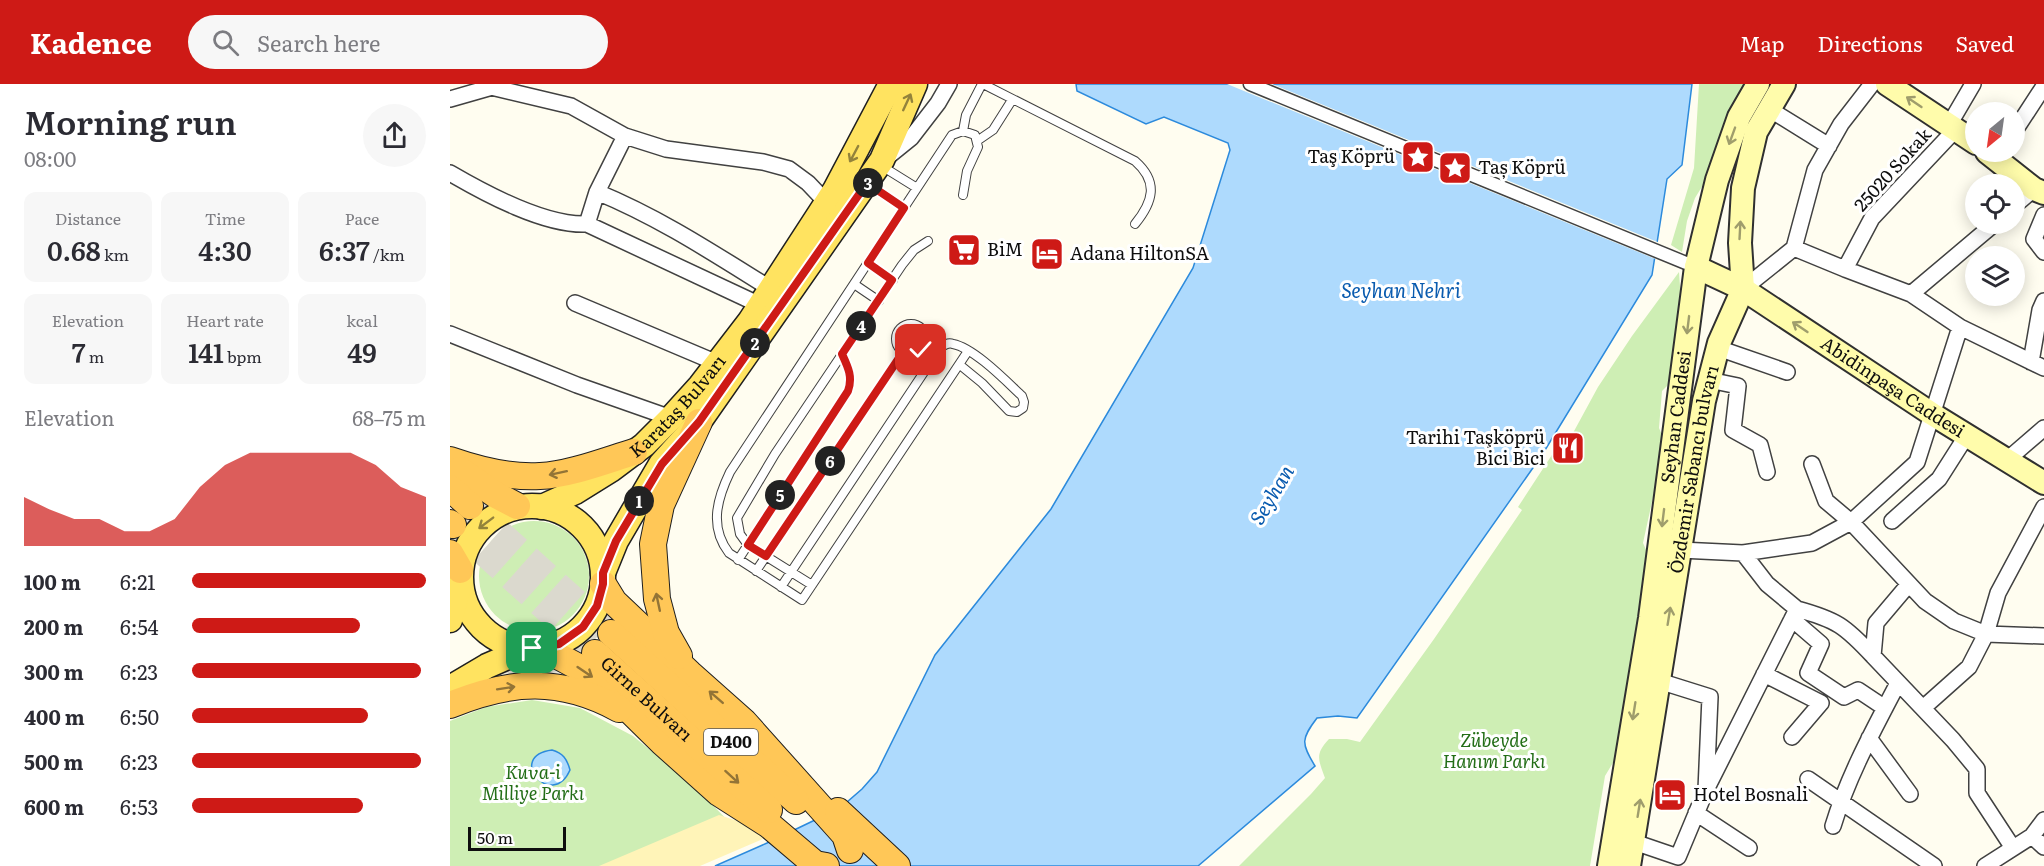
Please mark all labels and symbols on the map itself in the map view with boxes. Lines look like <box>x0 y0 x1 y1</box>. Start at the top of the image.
one-way arrow <box>902 94 913 112</box>
one-way arrow <box>1906 96 1923 108</box>
north arrow <box>1965 102 2025 162</box>
street label: 25020 Sokak <box>1847 120 1938 217</box>
one-way arrow <box>1726 127 1737 145</box>
place icon: Taş Köprü <box>1400 139 1436 175</box>
place label: Taş Köprü <box>1307 142 1395 169</box>
one-way arrow <box>848 145 859 163</box>
place icon: Taș Köprü <box>1437 150 1473 186</box>
place label: Taș Köprü <box>1478 153 1566 180</box>
pin: 3 <box>853 168 883 198</box>
one-way arrow <box>1735 221 1746 241</box>
supermarket icon: BiM <box>946 232 982 268</box>
place label: BiM <box>987 235 1023 262</box>
hotel icon: Adana HiltonSA <box>1029 236 1065 272</box>
place label: Adana HiltonSA <box>1070 239 1209 266</box>
water label: Seyhan Nehri <box>1341 274 1461 304</box>
pin: 4 <box>846 311 876 341</box>
one-way arrow <box>1683 315 1694 334</box>
one-way arrow <box>1792 321 1809 333</box>
pin <box>895 324 946 375</box>
pin: 2 <box>740 328 770 358</box>
street label: Abidinpaşa Caddesi <box>1816 329 1971 443</box>
street label: Karataş Bulvarı <box>623 348 731 464</box>
street label: Seyhan Caddesi <box>1653 349 1697 485</box>
street label: Özdemir Sabancı bulvarı <box>1661 362 1725 575</box>
place label: Tarihi Taşköprü Bici Bici <box>1406 423 1545 471</box>
restaurant icon: Tarihi Taşköprü Bici Bici <box>1550 430 1586 466</box>
pin: 6 <box>815 446 845 476</box>
water label: Seyhan <box>1241 458 1300 530</box>
one-way arrow <box>549 468 568 479</box>
pin: 5 <box>765 480 795 510</box>
pin: 1 <box>624 486 654 516</box>
one-way arrow <box>1657 508 1668 528</box>
one-way arrow <box>479 517 495 529</box>
one-way arrow <box>652 593 663 613</box>
one-way arrow <box>1664 606 1675 626</box>
pin <box>506 622 557 673</box>
street label: Girne Bulvarı <box>595 649 699 747</box>
one-way arrow <box>577 665 594 678</box>
one-way arrow <box>495 682 515 693</box>
one-way arrow <box>709 690 724 704</box>
one-way arrow <box>1629 701 1640 721</box>
park label: Zübeyde Hanım Parkı <box>1443 726 1546 774</box>
road number: D400 <box>704 729 758 755</box>
park label: Kuva-i Milliye Parkı <box>482 758 585 806</box>
one-way arrow <box>724 770 739 784</box>
hotel icon: Hotel Bosnali <box>1652 777 1688 813</box>
place label: Hotel Bosnali <box>1693 780 1808 807</box>
one-way arrow <box>1634 799 1645 819</box>
scale bar <box>468 824 566 852</box>

